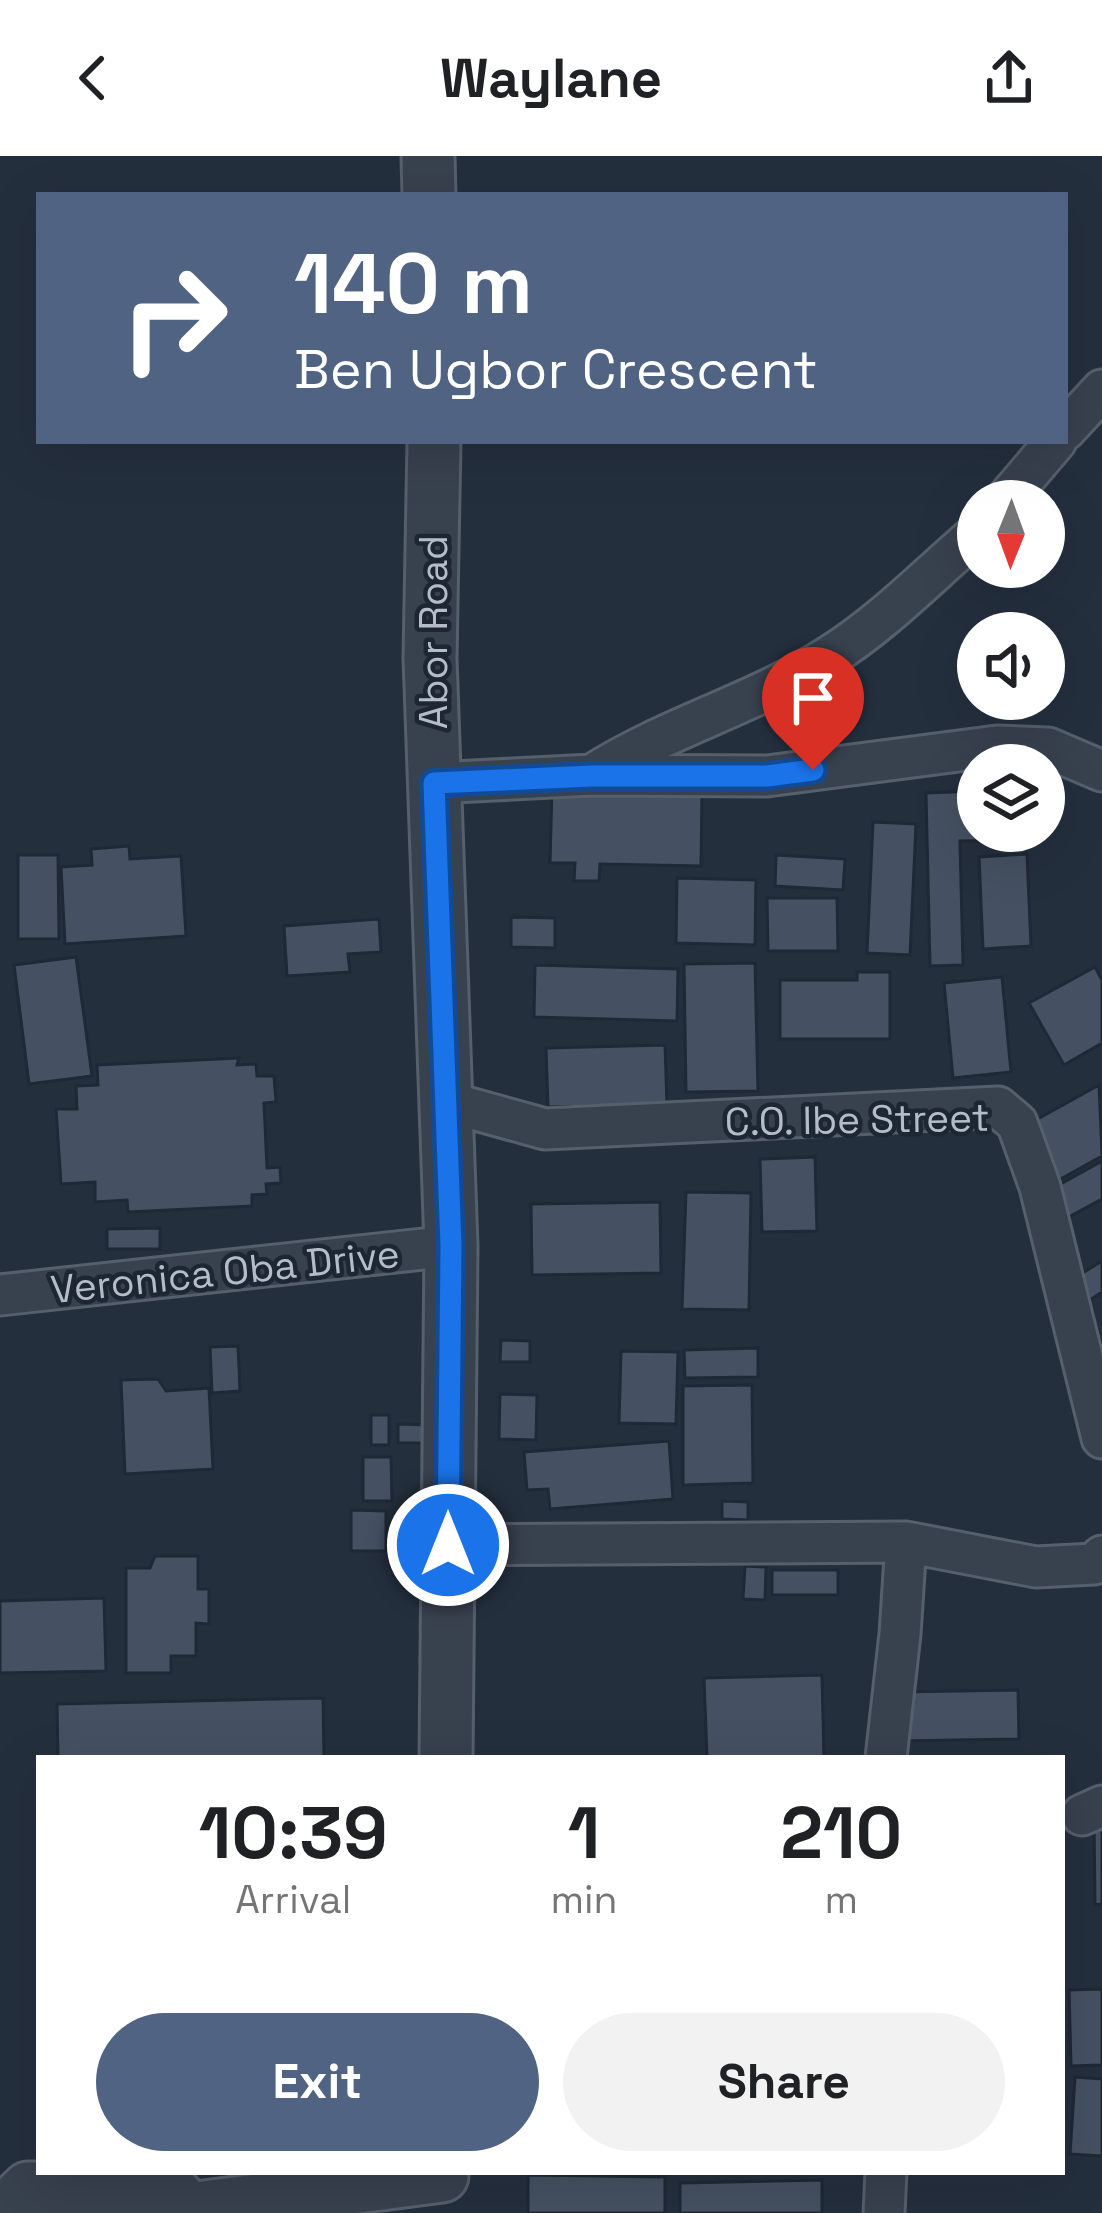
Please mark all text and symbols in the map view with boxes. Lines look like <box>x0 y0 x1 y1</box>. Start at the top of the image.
text: Waylane <box>440 44 662 113</box>
icon: back <box>60 45 126 111</box>
icon: share <box>976 45 1042 111</box>
text: 140 m <box>294 230 533 338</box>
icon: right <box>96 240 252 396</box>
text: Ben Ugbor Crescent <box>294 335 818 404</box>
north arrow <box>957 480 1065 588</box>
map controls <box>957 480 1065 852</box>
street label: Abor Road <box>409 535 458 729</box>
button: sound <box>957 612 1065 720</box>
pin <box>762 647 864 770</box>
icon: arrive <box>780 665 846 731</box>
button: layers <box>957 744 1065 852</box>
street label: C.O. Ibe Street <box>724 1093 990 1146</box>
street label: Veronica Oba Drive <box>48 1229 402 1314</box>
position arrow <box>385 1482 511 1608</box>
text: 10:39 <box>199 1787 388 1879</box>
text: 1 <box>568 1787 600 1879</box>
text: 210 <box>780 1787 902 1879</box>
text: Arrival <box>235 1875 351 1924</box>
text: min <box>550 1875 617 1924</box>
text: m <box>824 1875 858 1924</box>
button: Exit <box>96 2013 539 2151</box>
button: Share <box>563 2013 1005 2151</box>

